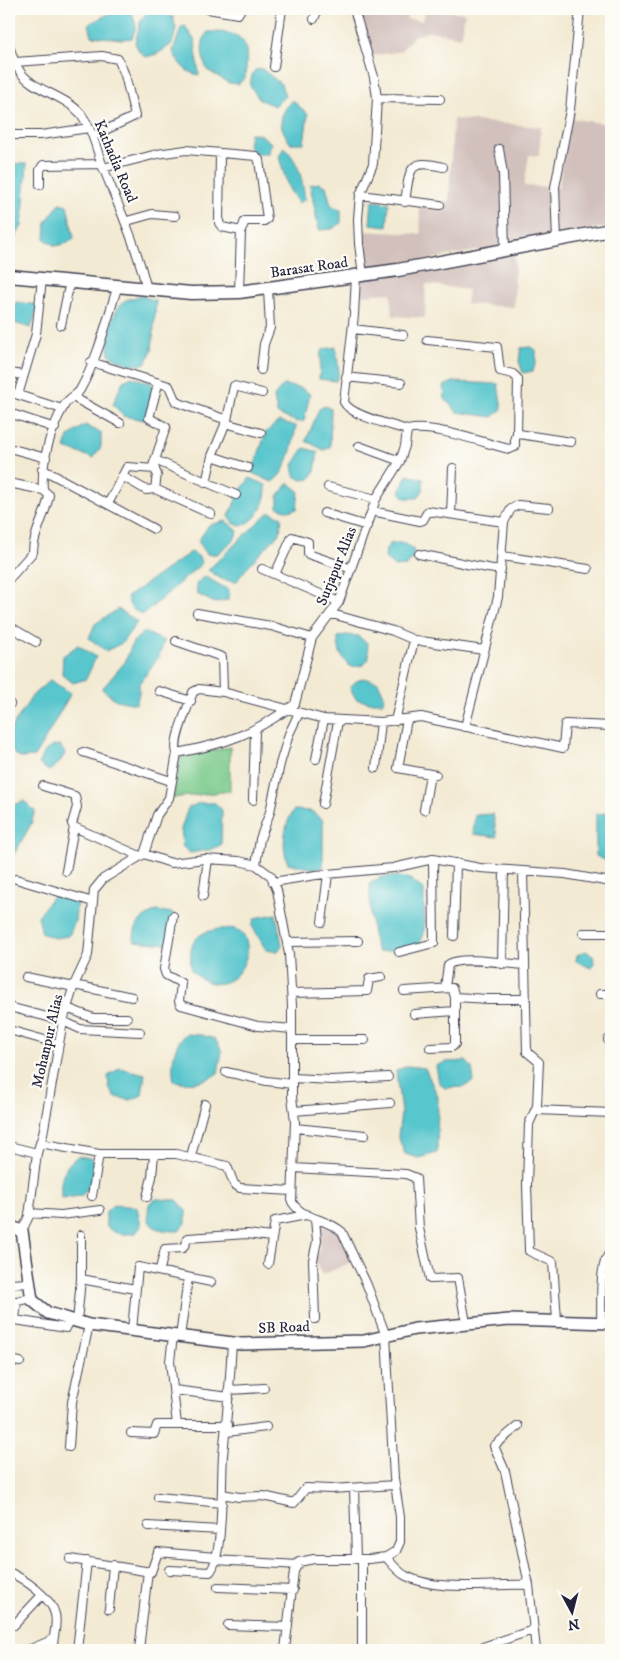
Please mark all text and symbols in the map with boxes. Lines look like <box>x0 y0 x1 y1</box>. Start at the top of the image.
street label: Kathadia Road <box>90 117 142 206</box>
street label: Barasat Road <box>269 253 350 282</box>
street label: Surjapur Alias <box>312 524 361 608</box>
street label: Mohanpur Alias <box>27 992 68 1090</box>
street label: SB Road <box>258 1317 311 1338</box>
north arrow <box>548 1586 598 1636</box>
text: N <box>566 1614 580 1634</box>

